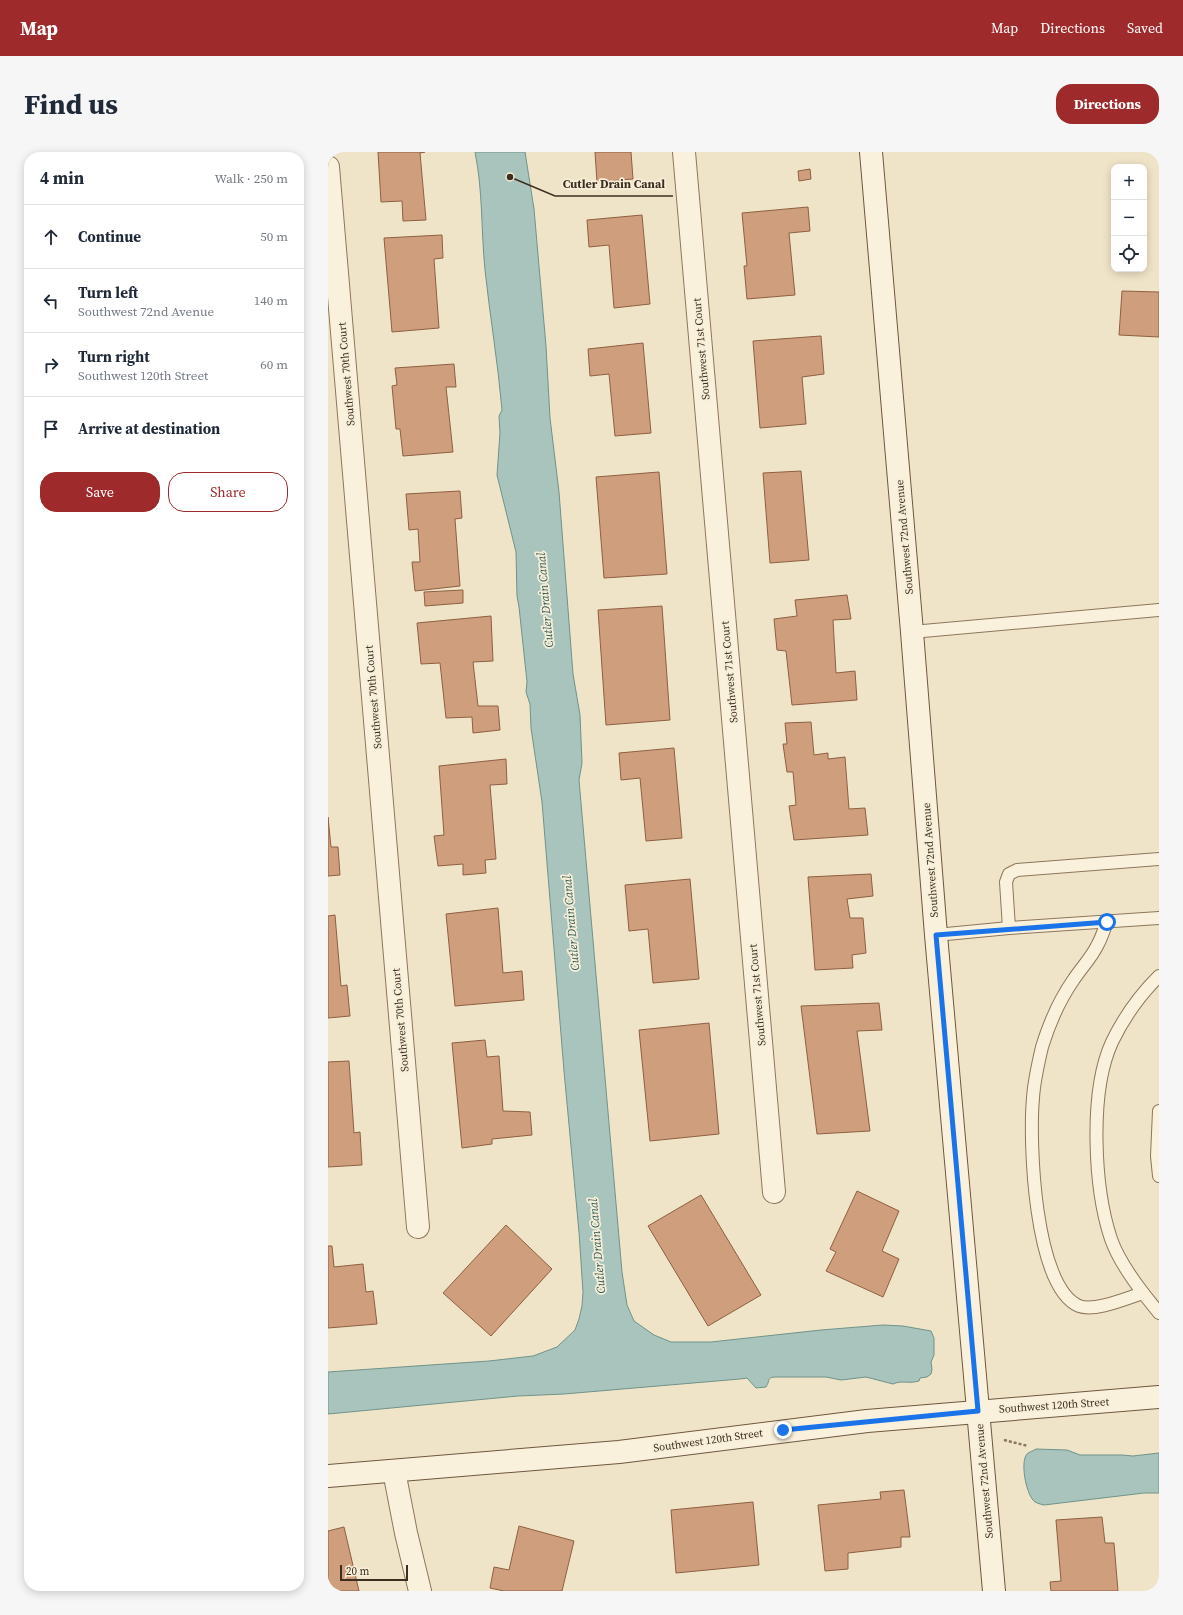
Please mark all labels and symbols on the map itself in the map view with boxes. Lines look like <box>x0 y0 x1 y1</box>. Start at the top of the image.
callout: Cutler Drain Canal <box>555 172 673 196</box>
text: Cutler Drain Canal <box>563 176 665 192</box>
street label: Southwest 71st Court <box>690 297 713 401</box>
street label: Southwest 70th Court <box>334 321 359 426</box>
street label: Southwest 72nd Avenue <box>892 479 917 595</box>
water label: Cutler Drain Canal <box>533 551 557 648</box>
street label: Southwest 71st Court <box>718 620 741 724</box>
street label: Southwest 70th Court <box>361 644 386 749</box>
street label: Southwest 72nd Avenue <box>919 802 942 918</box>
water label: Cutler Drain Canal <box>559 874 583 971</box>
route start <box>1098 913 1116 931</box>
street label: Southwest 71st Court <box>746 943 769 1047</box>
street label: Southwest 70th Court <box>388 967 413 1072</box>
water label: Cutler Drain Canal <box>585 1197 609 1294</box>
street label: Southwest 120th Street <box>999 1394 1110 1417</box>
route end <box>774 1421 792 1439</box>
street label: Southwest 72nd Avenue <box>972 1423 997 1539</box>
street label: Southwest 120th Street <box>652 1425 764 1456</box>
scale bar <box>340 1563 408 1582</box>

